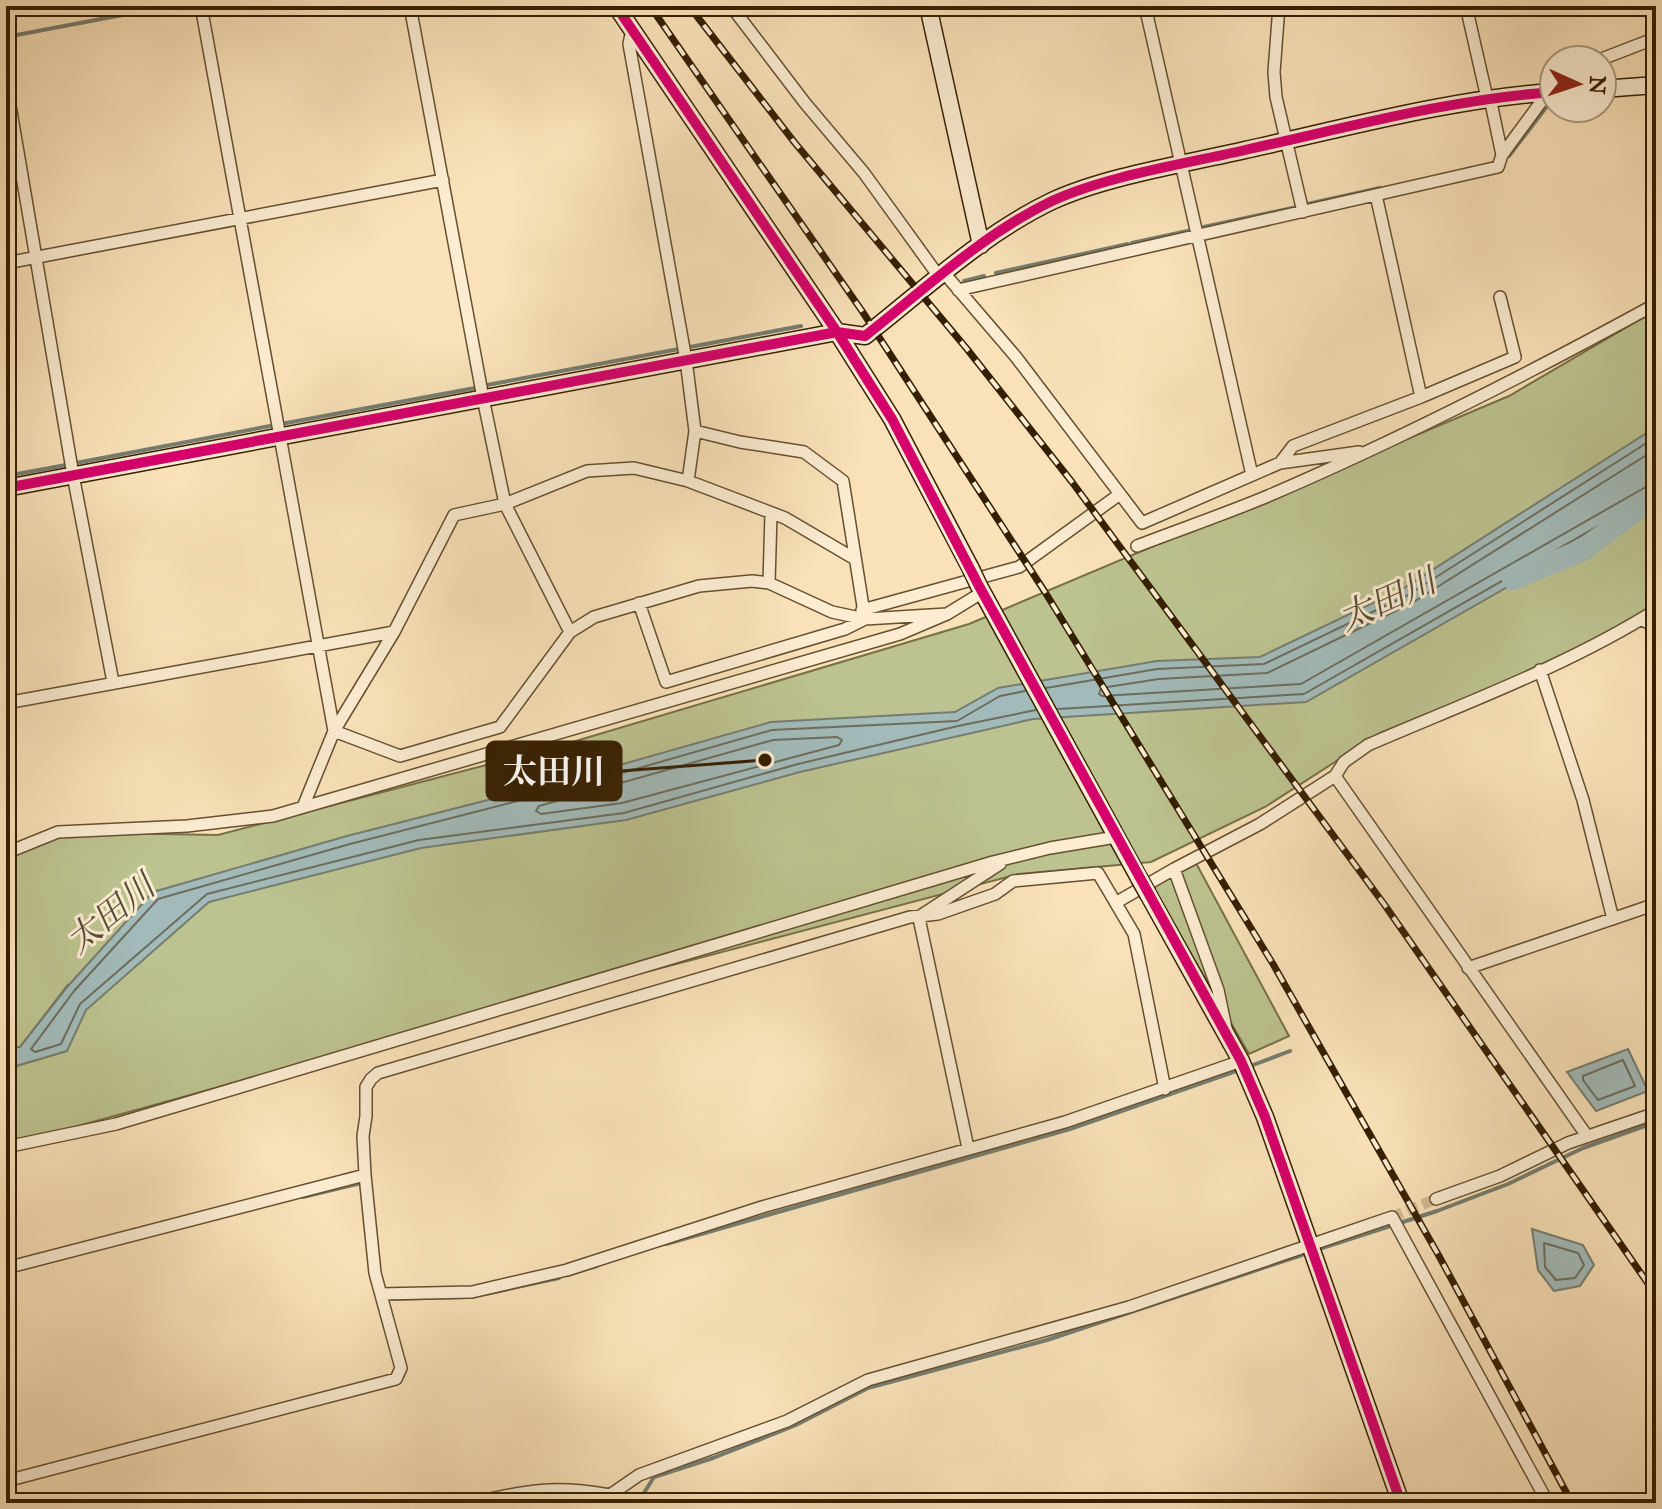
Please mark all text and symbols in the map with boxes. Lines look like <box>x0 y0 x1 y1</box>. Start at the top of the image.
north arrow <box>1538 44 1618 124</box>
text: N <box>1583 75 1611 95</box>
water label: 太田川 <box>1332 558 1446 639</box>
callout: 太田川 <box>487 742 621 800</box>
text: 太田川 <box>503 751 605 792</box>
water label: 太田川 <box>58 863 166 961</box>

